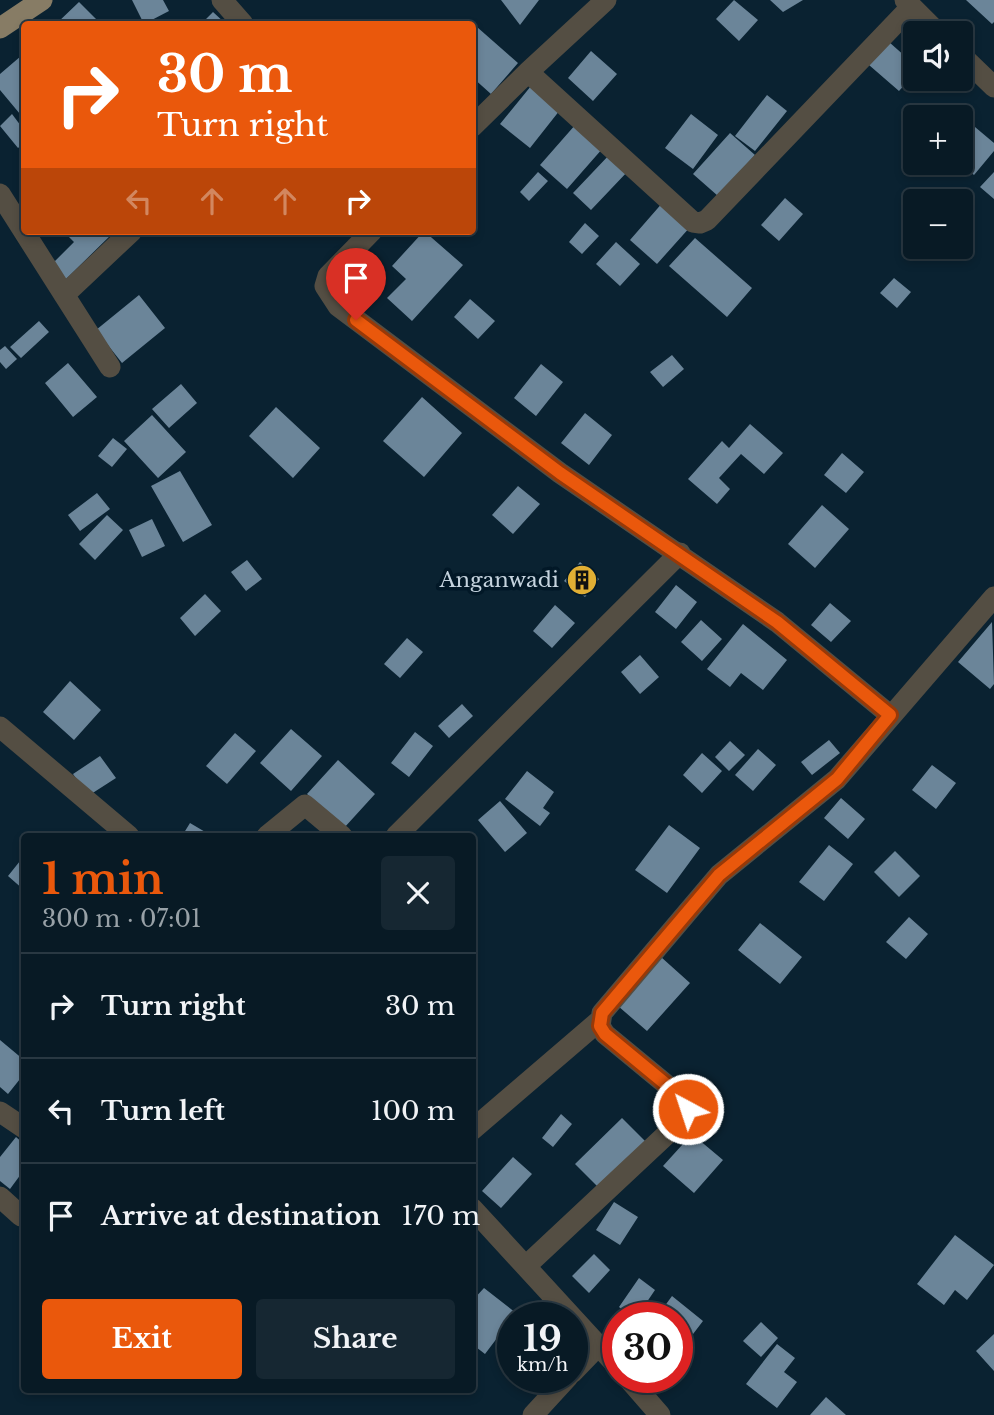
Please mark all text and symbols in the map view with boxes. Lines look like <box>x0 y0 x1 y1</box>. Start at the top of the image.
map controls <box>903 21 973 259</box>
button: sound <box>903 21 973 91</box>
text: 30 m <box>157 44 292 105</box>
icon: right <box>42 49 133 140</box>
text: Turn right <box>157 105 328 145</box>
button: + <box>903 105 973 175</box>
icon: left <box>120 182 158 220</box>
icon: ahead <box>193 182 231 220</box>
icon: ahead <box>266 182 304 220</box>
icon: right <box>339 182 377 220</box>
button: − <box>903 189 973 259</box>
pin <box>326 248 386 320</box>
icon: arrive <box>337 259 375 297</box>
building icon: Anganwadi <box>565 563 599 597</box>
place label: Anganwadi <box>438 567 559 593</box>
text: 1 min <box>42 853 164 905</box>
button: close <box>381 856 455 930</box>
text: 300 m · 07:01 <box>42 905 201 933</box>
icon: right <box>42 987 80 1025</box>
text: Turn right <box>101 990 246 1022</box>
text: 30 m <box>385 990 455 1022</box>
position arrow <box>651 1072 725 1146</box>
icon: left <box>42 1092 80 1130</box>
text: Turn left <box>101 1095 225 1127</box>
text: 100 m <box>371 1095 455 1127</box>
icon: arrive <box>42 1197 80 1235</box>
text: Arrive at destination <box>101 1200 381 1232</box>
text: 170 m <box>402 1200 480 1232</box>
button: Exit <box>42 1299 242 1379</box>
button: Share <box>256 1299 455 1379</box>
speed limit sign: 30 <box>602 1302 693 1393</box>
text: 19 <box>523 1317 562 1360</box>
text: km/h <box>517 1354 568 1376</box>

